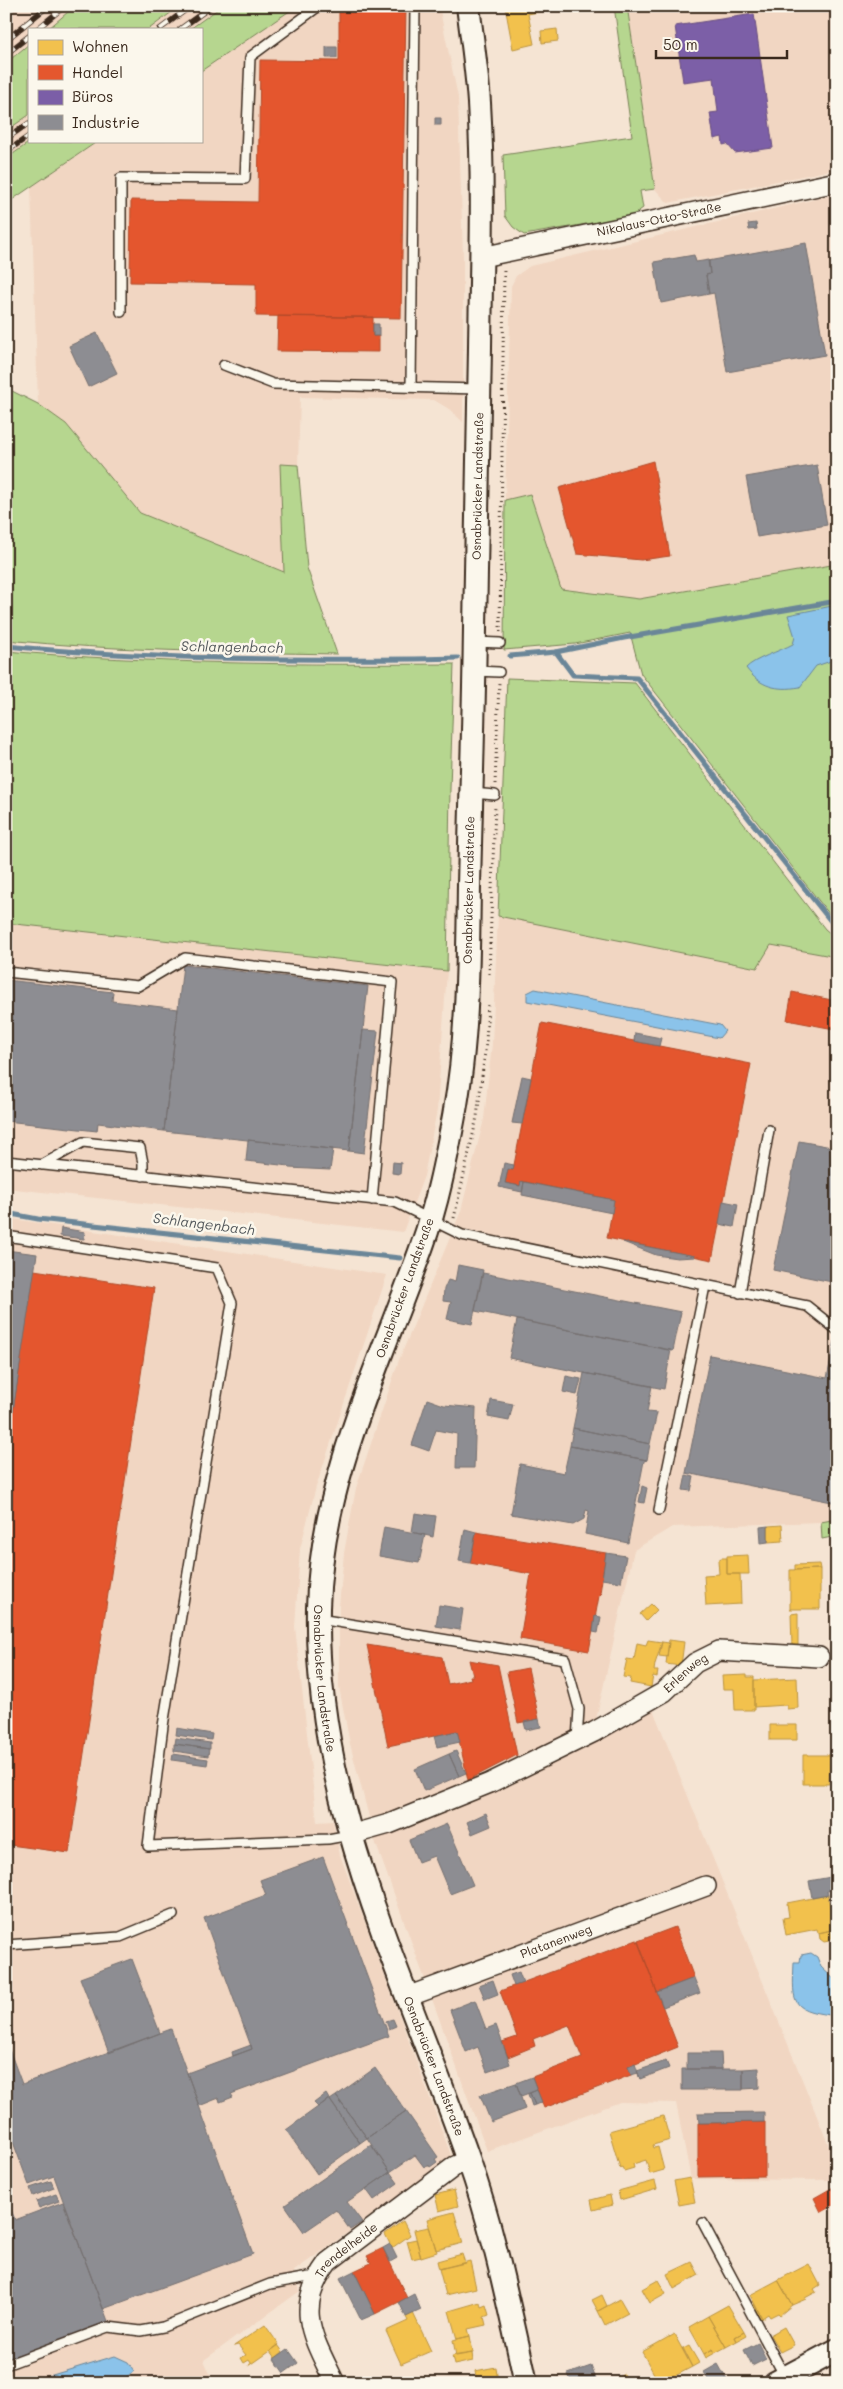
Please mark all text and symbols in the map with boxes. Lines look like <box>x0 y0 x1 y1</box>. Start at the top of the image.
legend <box>28 28 202 142</box>
scale bar <box>656 28 787 60</box>
text: 50 m <box>663 34 698 54</box>
text: Wohnen <box>72 36 128 56</box>
text: Handel <box>72 62 123 82</box>
text: Büros <box>72 86 113 106</box>
text: Industrie <box>72 112 140 132</box>
street label: Nikolaus-Otto-Straße <box>595 198 723 240</box>
street label: Osnabrücker Landstraße <box>468 412 486 560</box>
water label: Schlangenbach <box>181 636 283 657</box>
street label: Osnabrücker Landstraße <box>459 816 477 964</box>
water label: Schlangenbach <box>152 1208 256 1239</box>
street label: Osnabrücker Landstraße <box>371 1215 437 1360</box>
street label: Osnabrücker Landstraße <box>311 1605 340 1753</box>
street label: Erlenweg <box>659 1649 710 1696</box>
street label: Platanenweg <box>518 1920 594 1961</box>
street label: Osnabrücker Landstraße <box>401 1994 468 2138</box>
street label: Trendelheide <box>310 2219 380 2280</box>

